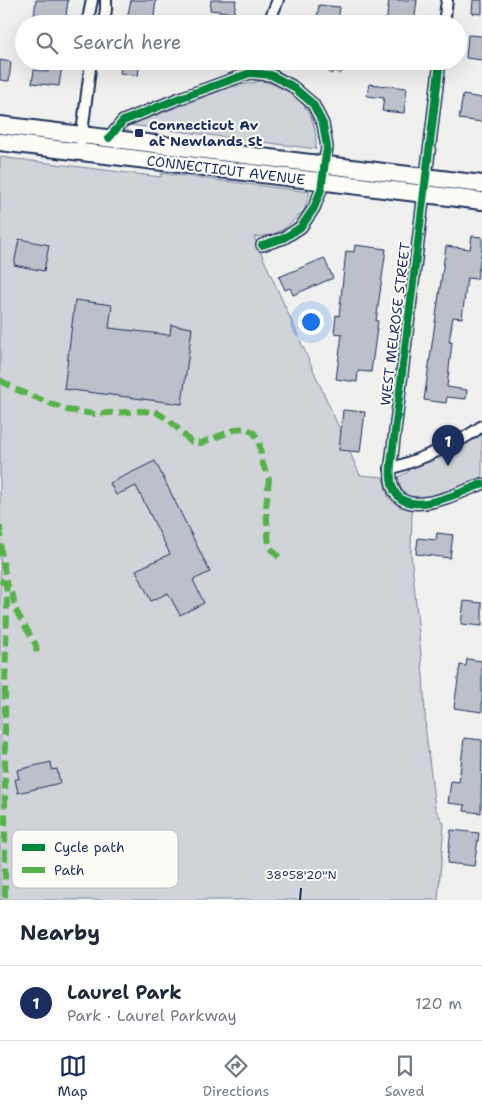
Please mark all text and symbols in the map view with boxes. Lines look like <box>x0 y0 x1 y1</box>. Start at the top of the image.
search box <box>15 15 467 70</box>
icon: search <box>33 29 61 57</box>
text: Search here <box>73 30 182 55</box>
place label: Connecticut Av at Newlands St <box>149 116 263 150</box>
marker: Connecticut Av at Newlands St <box>133 127 145 139</box>
street label: CONNECTICUT AVENUE <box>146 151 306 189</box>
street label: WEST MELROSE STREET <box>376 241 414 407</box>
your location <box>298 309 324 335</box>
pin: 1 <box>432 425 464 466</box>
legend <box>12 830 178 888</box>
text: Cycle path <box>54 838 125 856</box>
text: Path <box>54 861 85 879</box>
text: 38°58'20"N <box>265 867 337 883</box>
text: Nearby <box>20 919 100 947</box>
text: Laurel Park <box>67 980 182 1005</box>
text: 1 <box>32 993 40 1014</box>
text: 120 m <box>415 993 462 1014</box>
text: Park · Laurel Parkway <box>67 1005 237 1026</box>
tab: Map <box>58 1052 88 1100</box>
tab: Directions <box>203 1052 269 1100</box>
tab: Saved <box>385 1052 424 1100</box>

